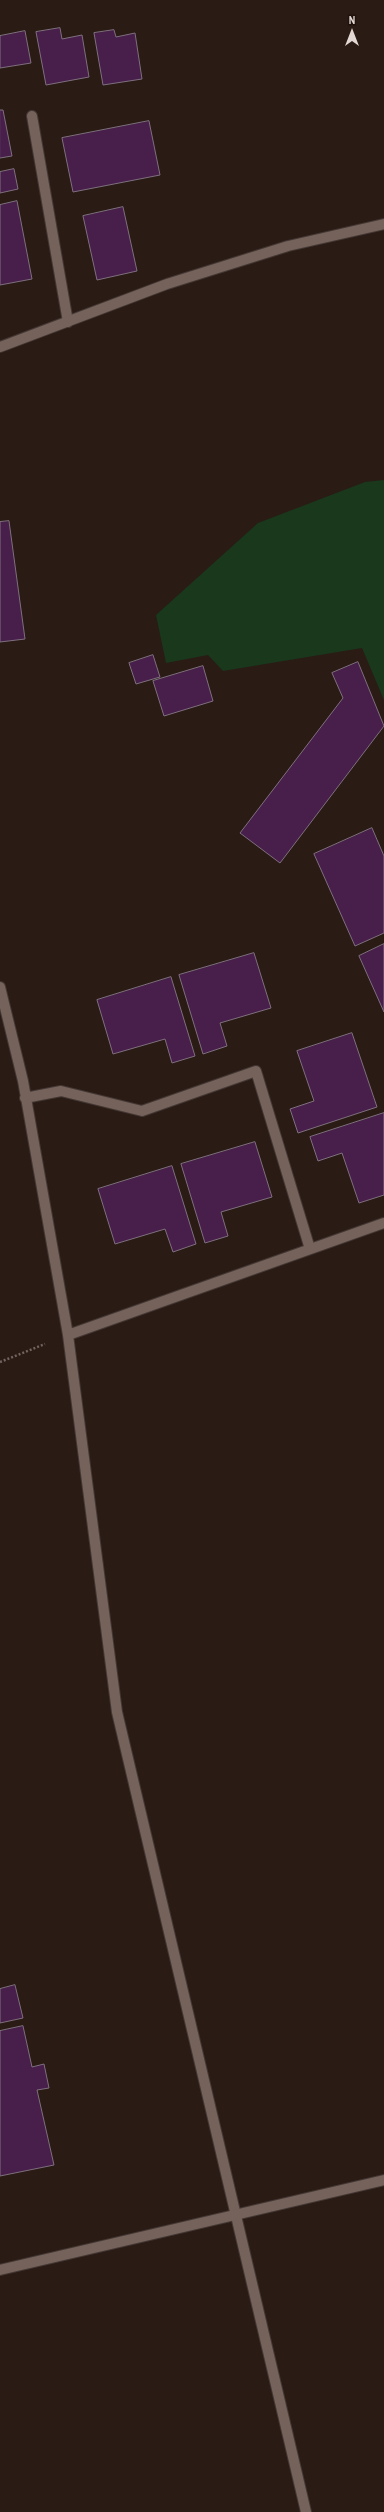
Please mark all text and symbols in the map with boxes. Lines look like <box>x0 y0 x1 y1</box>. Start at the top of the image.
north arrow <box>332 12 372 52</box>
text: N <box>349 13 355 27</box>

